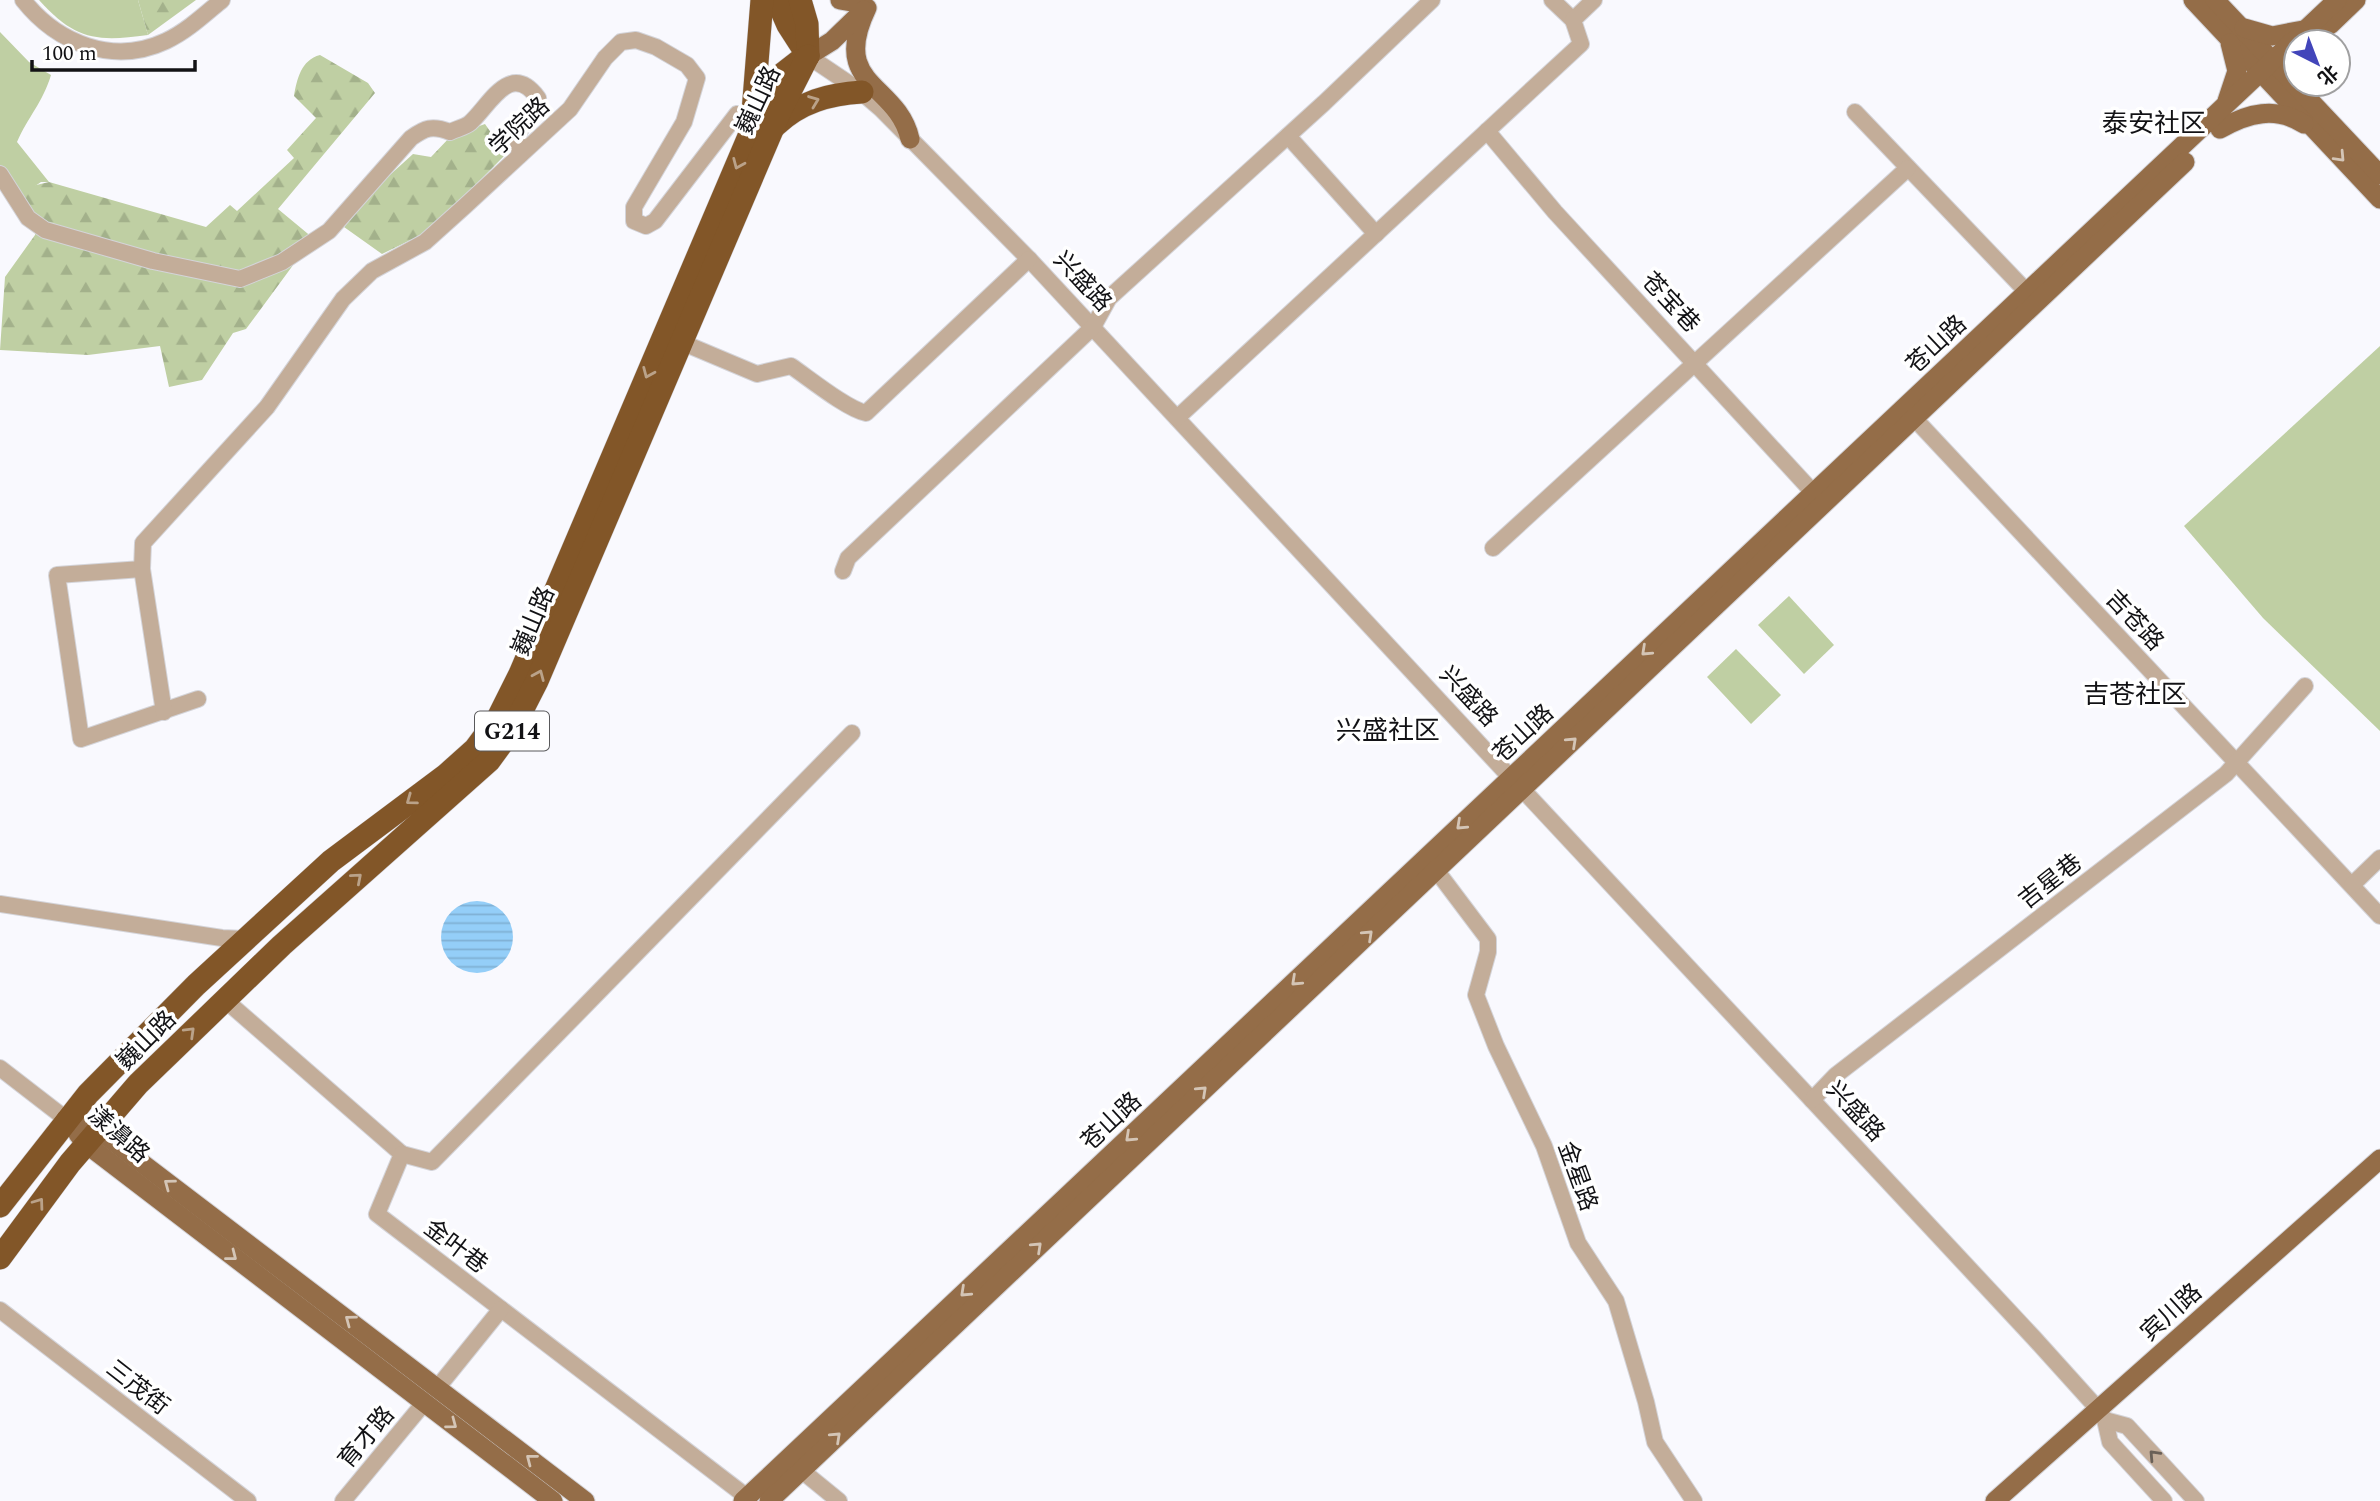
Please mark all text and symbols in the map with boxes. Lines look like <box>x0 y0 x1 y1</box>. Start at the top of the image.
scale bar <box>32 28 194 72</box>
north arrow <box>2282 28 2352 98</box>
text: 100 m <box>42 38 97 70</box>
text: 北 <box>2311 57 2344 92</box>
street label: 巍山路 <box>727 60 790 141</box>
street label: 学院路 <box>481 89 558 164</box>
one-way arrow <box>807 96 819 110</box>
district label: 泰安社区 <box>2102 104 2206 144</box>
one-way arrow <box>2332 148 2345 161</box>
one-way arrow <box>732 157 746 169</box>
street label: 兴盛路 <box>1045 243 1120 320</box>
street label: 苍宝巷 <box>1633 264 1708 341</box>
street label: 苍山路 <box>1898 307 1975 382</box>
one-way arrow <box>642 366 656 378</box>
street label: 巍山路 <box>503 581 565 662</box>
street label: 吉苍路 <box>2097 582 2172 659</box>
one-way arrow <box>1641 643 1654 656</box>
street label: 兴盛路 <box>1431 658 1506 735</box>
one-way arrow <box>531 670 545 683</box>
district label: 吉苍社区 <box>2083 675 2187 715</box>
street label: 苍山路 <box>1485 696 1562 771</box>
district label: 兴盛社区 <box>1336 711 1440 751</box>
road number: G214 <box>475 712 549 750</box>
one-way arrow <box>1564 737 1577 750</box>
one-way arrow <box>406 792 419 804</box>
one-way arrow <box>1457 816 1470 829</box>
street label: 吉星巷 <box>2011 845 2090 918</box>
one-way arrow <box>348 874 361 886</box>
one-way arrow <box>1360 930 1373 943</box>
one-way arrow <box>1291 972 1304 985</box>
street label: 巍山路 <box>109 1003 185 1079</box>
one-way arrow <box>181 1028 194 1041</box>
street label: 兴盛路 <box>1818 1073 1893 1150</box>
street label: 苍山路 <box>1073 1084 1150 1159</box>
one-way arrow <box>1194 1087 1207 1099</box>
street label: 漾濞路 <box>79 1098 157 1172</box>
one-way arrow <box>1125 1128 1138 1141</box>
street label: 金星路 <box>1548 1136 1606 1216</box>
one-way arrow <box>164 1179 176 1192</box>
one-way arrow <box>31 1198 44 1211</box>
street label: 金叶巷 <box>416 1211 495 1283</box>
one-way arrow <box>1029 1243 1042 1256</box>
one-way arrow <box>224 1247 237 1260</box>
street label: 宾川路 <box>2133 1275 2210 1350</box>
one-way arrow <box>960 1284 973 1297</box>
one-way arrow <box>346 1316 358 1329</box>
street label: 三茂街 <box>98 1351 177 1424</box>
street label: 育才路 <box>330 1398 404 1477</box>
one-way arrow <box>444 1415 456 1428</box>
one-way arrow <box>828 1433 841 1446</box>
one-way arrow <box>2149 1450 2162 1463</box>
one-way arrow <box>526 1455 539 1467</box>

